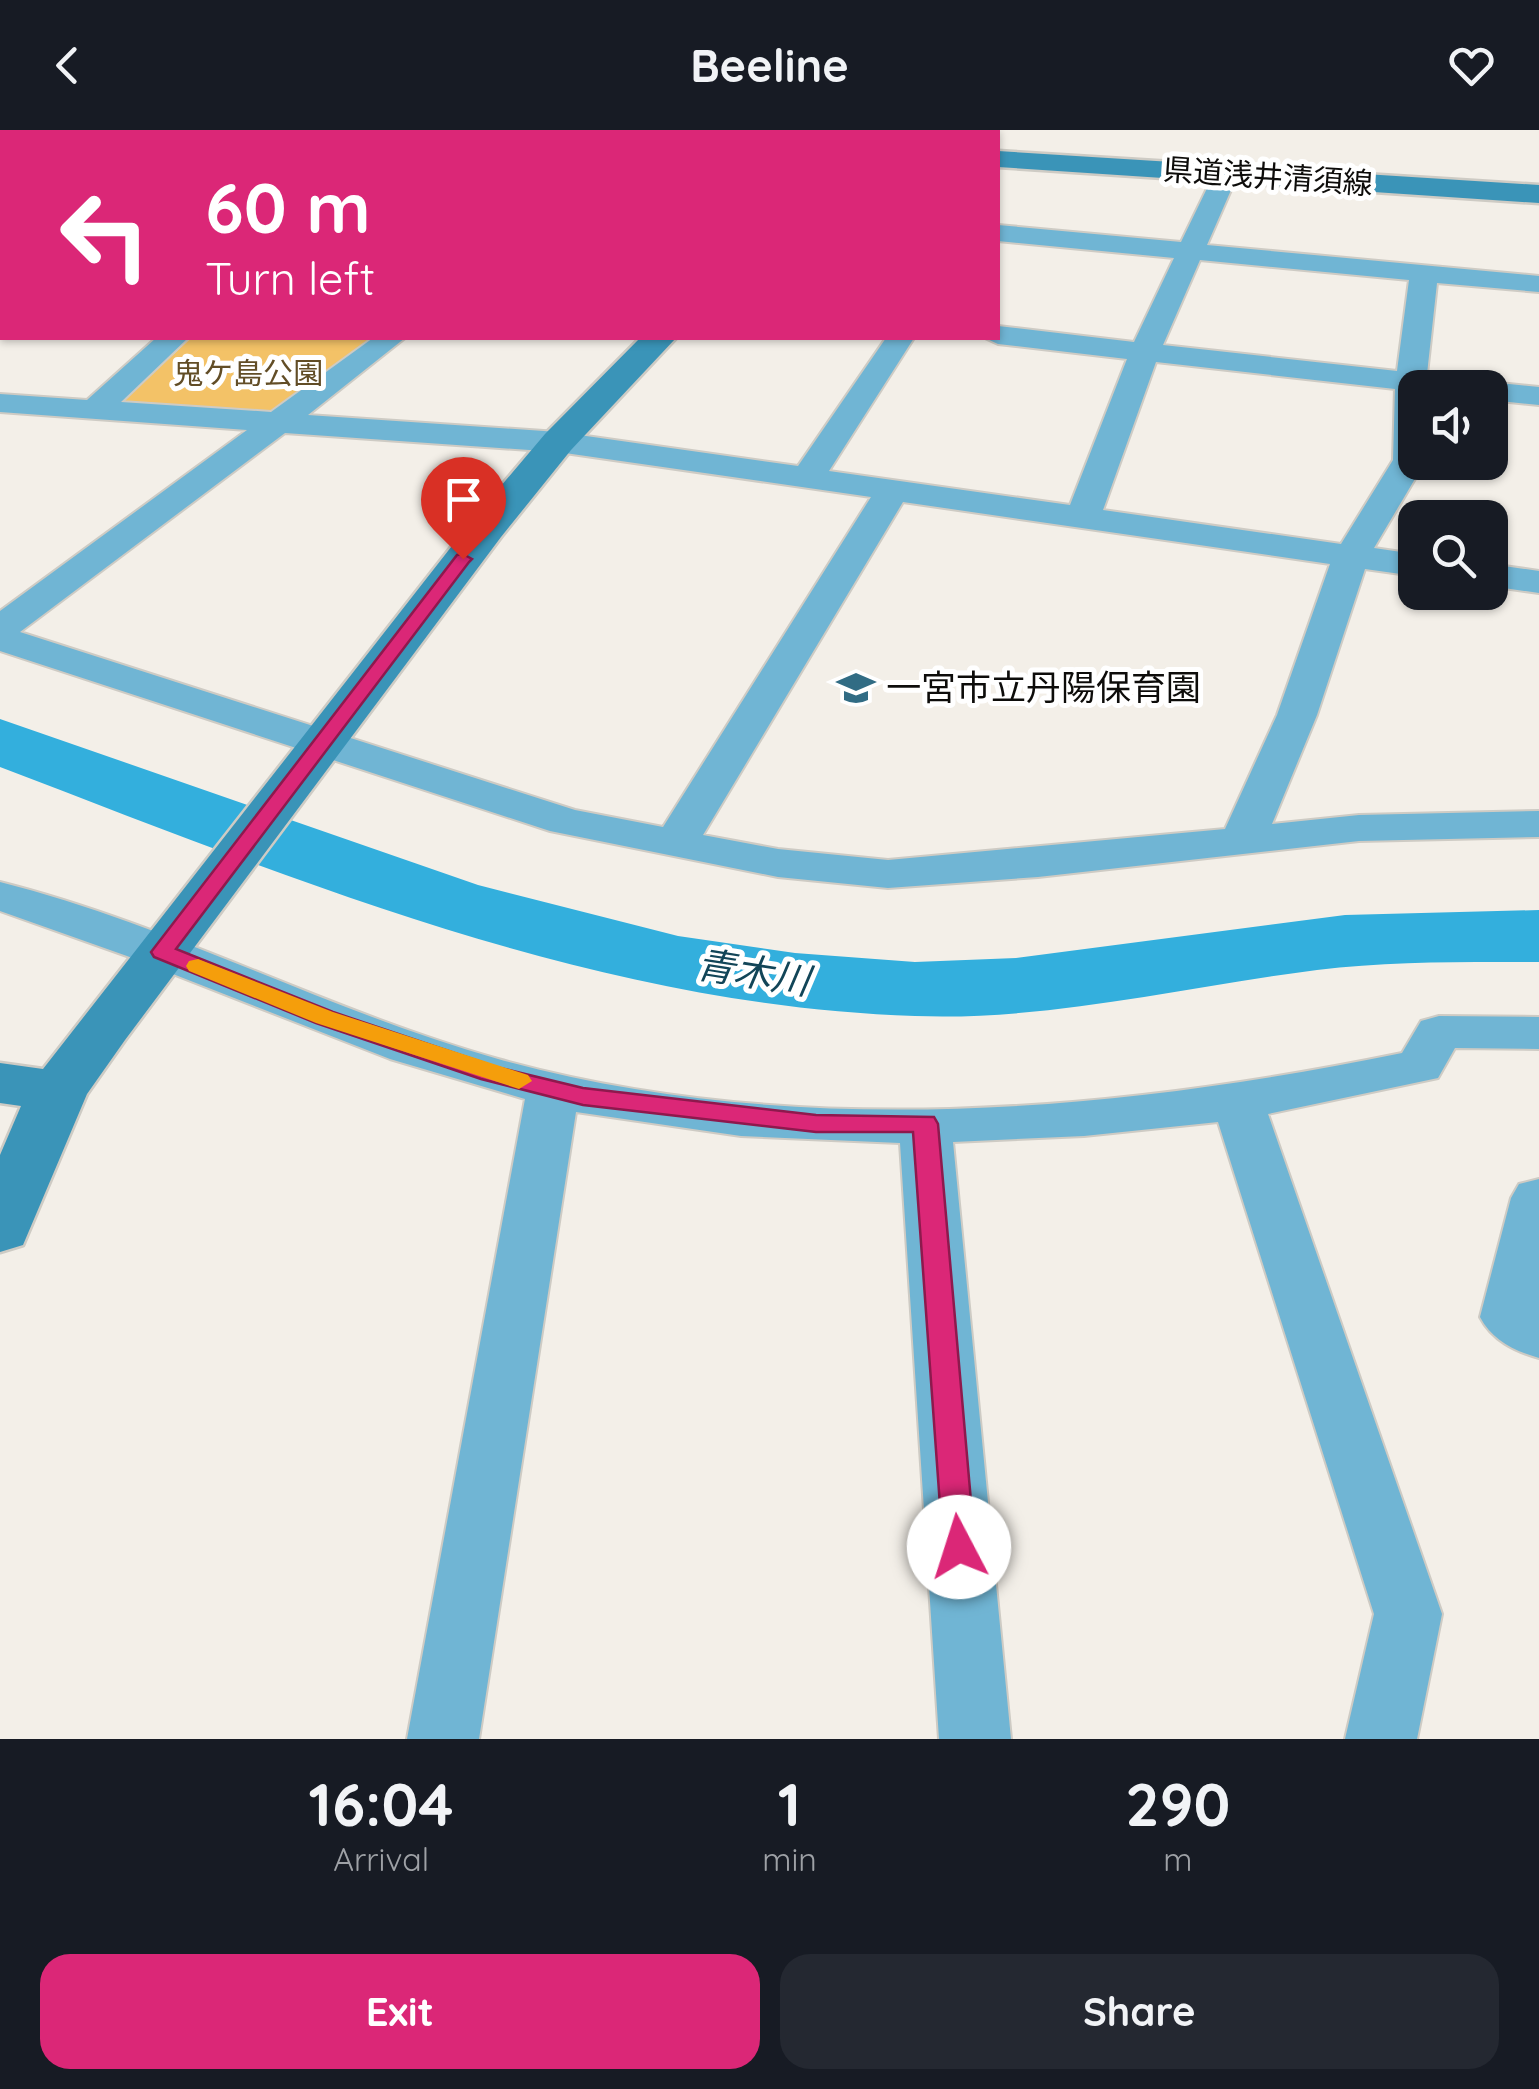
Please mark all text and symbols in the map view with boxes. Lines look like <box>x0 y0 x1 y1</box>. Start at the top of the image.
text: Beeline <box>690 37 849 93</box>
icon: back <box>40 38 95 93</box>
icon: heart <box>1444 38 1499 93</box>
street label: 県道浅井清須線 <box>1162 150 1374 202</box>
text: 60 m <box>205 163 371 251</box>
icon: left <box>40 170 170 300</box>
text: Turn left <box>205 250 375 306</box>
park label: 鬼ケ島公園 <box>173 354 323 392</box>
map controls <box>1398 370 1508 610</box>
button: sound <box>1398 370 1508 480</box>
pin <box>421 457 506 560</box>
icon: arrive <box>436 472 491 527</box>
button: search <box>1398 500 1508 610</box>
place label: 一宮市立丹陽保育園 <box>886 665 1201 709</box>
school or university icon: 一宮市立丹陽保育園 <box>835 667 877 709</box>
water label: 青木川 <box>693 939 817 1005</box>
position arrow <box>907 1495 1011 1599</box>
text: 16:04 <box>309 1766 454 1841</box>
text: 1 <box>778 1766 801 1841</box>
text: 290 <box>1125 1766 1230 1841</box>
text: Arrival <box>333 1839 429 1879</box>
text: min <box>762 1839 817 1879</box>
text: m <box>1163 1839 1192 1879</box>
button: Exit <box>40 1954 760 2069</box>
button: Share <box>780 1954 1499 2069</box>

